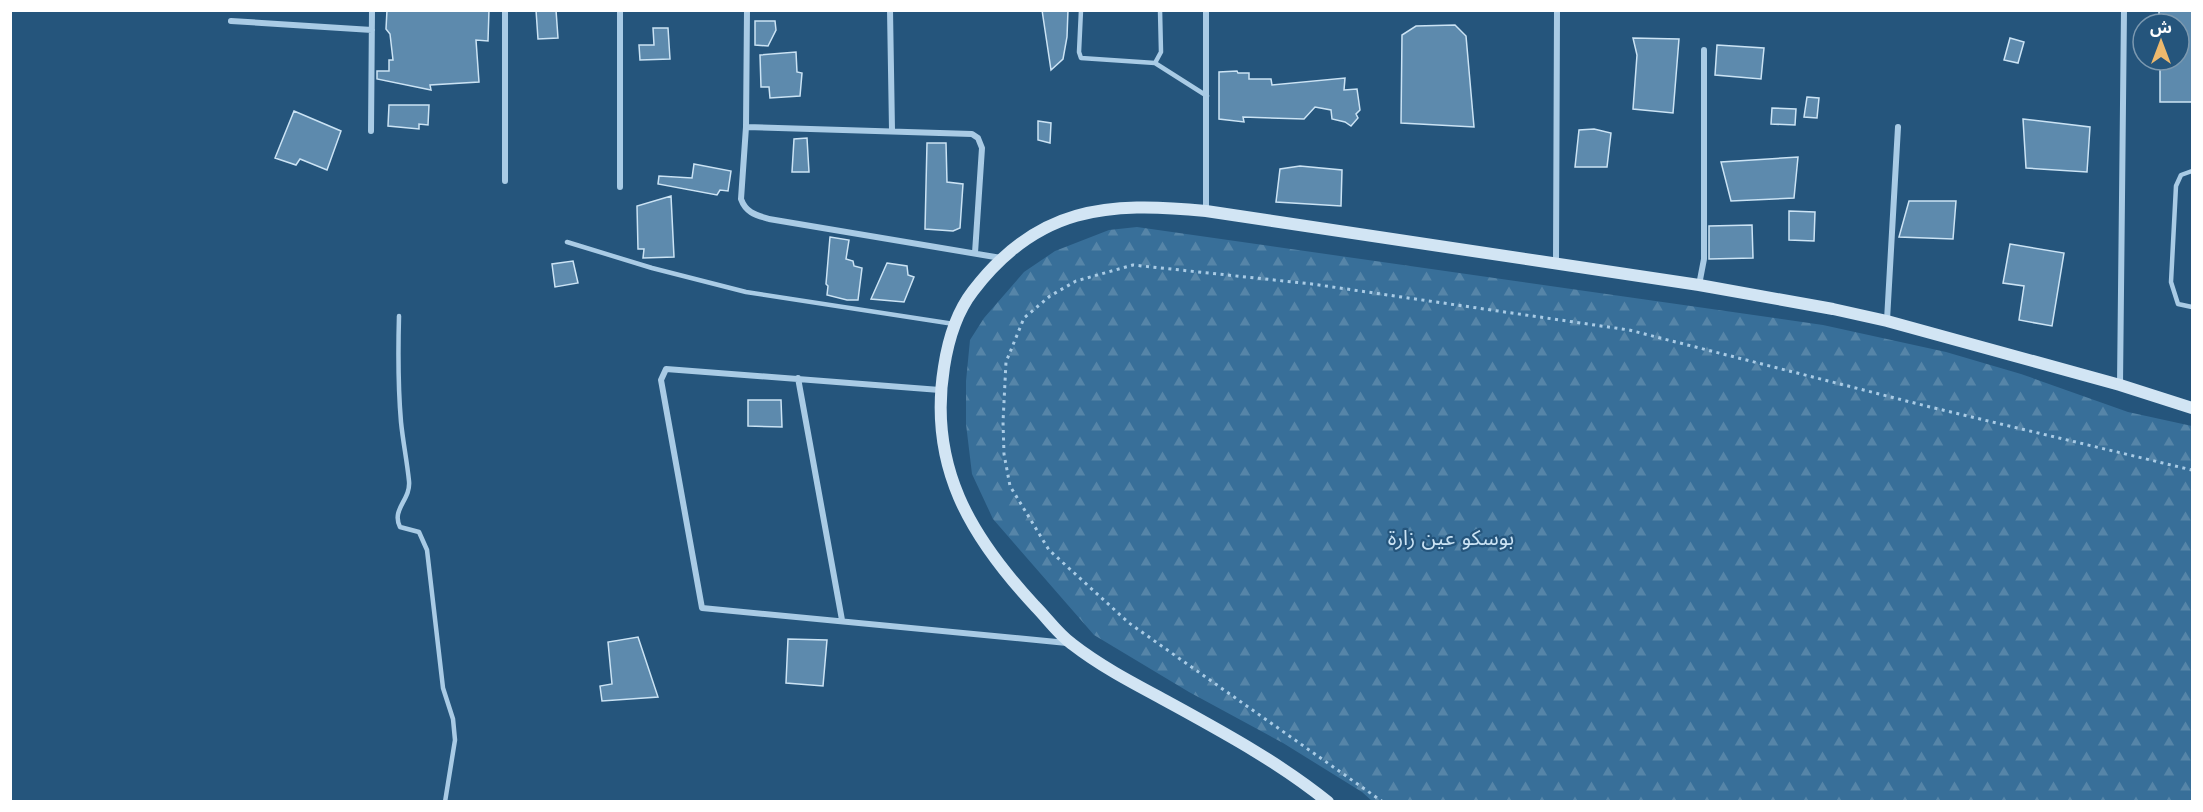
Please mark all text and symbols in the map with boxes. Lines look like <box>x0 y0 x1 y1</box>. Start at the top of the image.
north arrow <box>2131 12 2191 72</box>
text: ش <box>2150 16 2172 39</box>
park label: بوسكو عين زارة <box>1388 523 1514 553</box>

